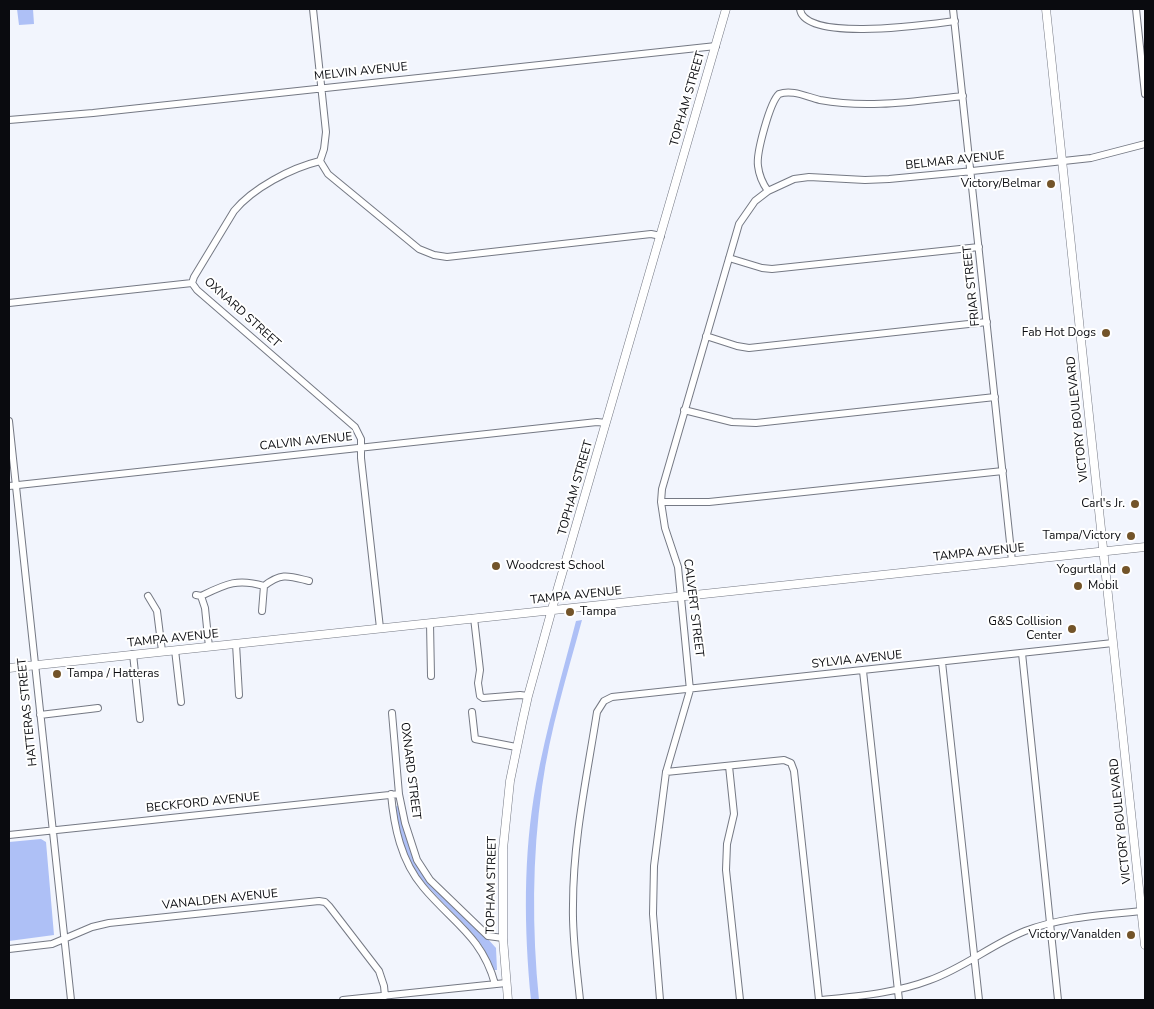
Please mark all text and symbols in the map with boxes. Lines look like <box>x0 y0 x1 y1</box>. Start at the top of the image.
street label: TOPHAM STREET <box>668 50 708 148</box>
street label: MELVIN AVENUE <box>314 60 408 84</box>
street label: BELMAR AVENUE <box>905 149 1005 173</box>
place label: Victory/Belmar <box>961 177 1041 191</box>
marker: Victory/Belmar <box>1045 178 1057 190</box>
street label: FRIAR STREET <box>961 245 983 327</box>
street label: OXNARD STREET <box>201 275 283 351</box>
place label: Fab Hot Dogs <box>1022 326 1096 340</box>
marker: Fab Hot Dogs <box>1100 327 1112 339</box>
street label: VICTORY BOULEVARD <box>1064 356 1092 482</box>
street label: CALVIN AVENUE <box>259 430 353 454</box>
street label: TOPHAM STREET <box>556 439 596 537</box>
place label: Carl's Jr. <box>1081 497 1125 511</box>
marker: Carl's Jr. <box>1129 498 1141 510</box>
place label: Tampa/Victory <box>1043 529 1121 543</box>
marker: Tampa/Victory <box>1125 530 1137 542</box>
street label: TAMPA AVENUE <box>933 541 1025 565</box>
street label: CALVERT STREET <box>680 558 706 658</box>
place label: Woodcrest School <box>506 559 605 573</box>
marker: Woodcrest School <box>490 560 502 572</box>
place label: Yogurtland <box>1057 563 1116 577</box>
marker: Yogurtland <box>1120 564 1132 576</box>
place label: Mobil <box>1088 579 1118 593</box>
marker: Mobil <box>1072 580 1084 592</box>
street label: TAMPA AVENUE <box>530 584 622 608</box>
place label: Tampa <box>580 605 616 619</box>
marker: Tampa <box>564 606 576 618</box>
place label: G&S Collision Center <box>988 615 1062 643</box>
marker: G&S Collision Center <box>1066 623 1078 635</box>
street label: TAMPA AVENUE <box>127 627 219 651</box>
street label: SYLVIA AVENUE <box>811 648 903 672</box>
street label: HATTERAS STREET <box>15 657 41 767</box>
place label: Tampa / Hatteras <box>67 667 159 681</box>
marker: Tampa / Hatteras <box>51 668 63 680</box>
street label: OXNARD STREET <box>397 722 423 820</box>
street label: VICTORY BOULEVARD <box>1107 758 1135 884</box>
street label: BECKFORD AVENUE <box>145 790 261 816</box>
street label: TOPHAM STREET <box>484 836 500 934</box>
street label: VANALDEN AVENUE <box>161 887 279 913</box>
place label: Victory/Vanalden <box>1028 928 1121 942</box>
marker: Victory/Vanalden <box>1125 929 1137 941</box>

